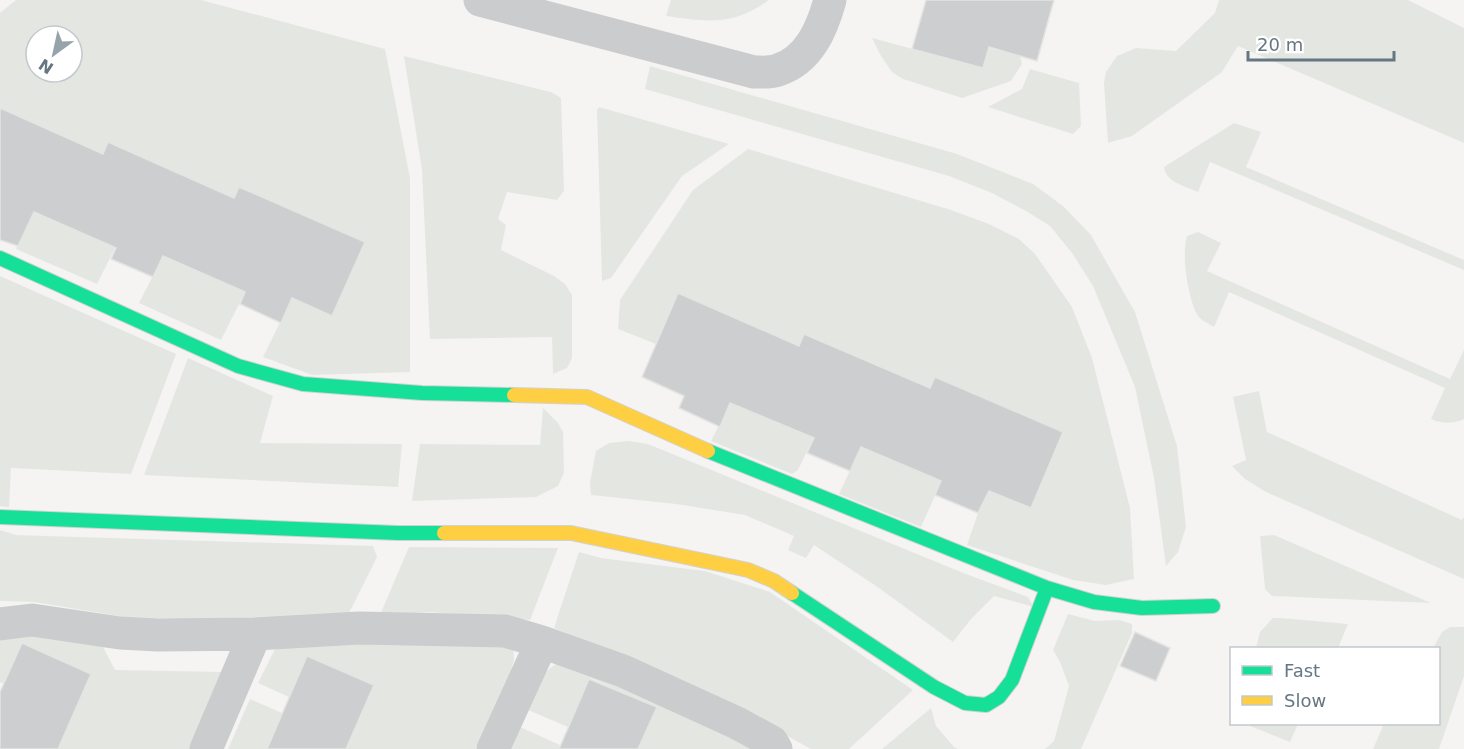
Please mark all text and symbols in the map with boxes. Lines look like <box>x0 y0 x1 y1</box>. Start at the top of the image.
north arrow <box>24 24 84 84</box>
scale bar <box>1248 24 1394 62</box>
text: 20 m <box>1257 34 1303 55</box>
text: N <box>35 55 57 78</box>
legend <box>1230 647 1440 725</box>
text: Fast <box>1284 660 1320 681</box>
text: Slow <box>1284 690 1326 711</box>

